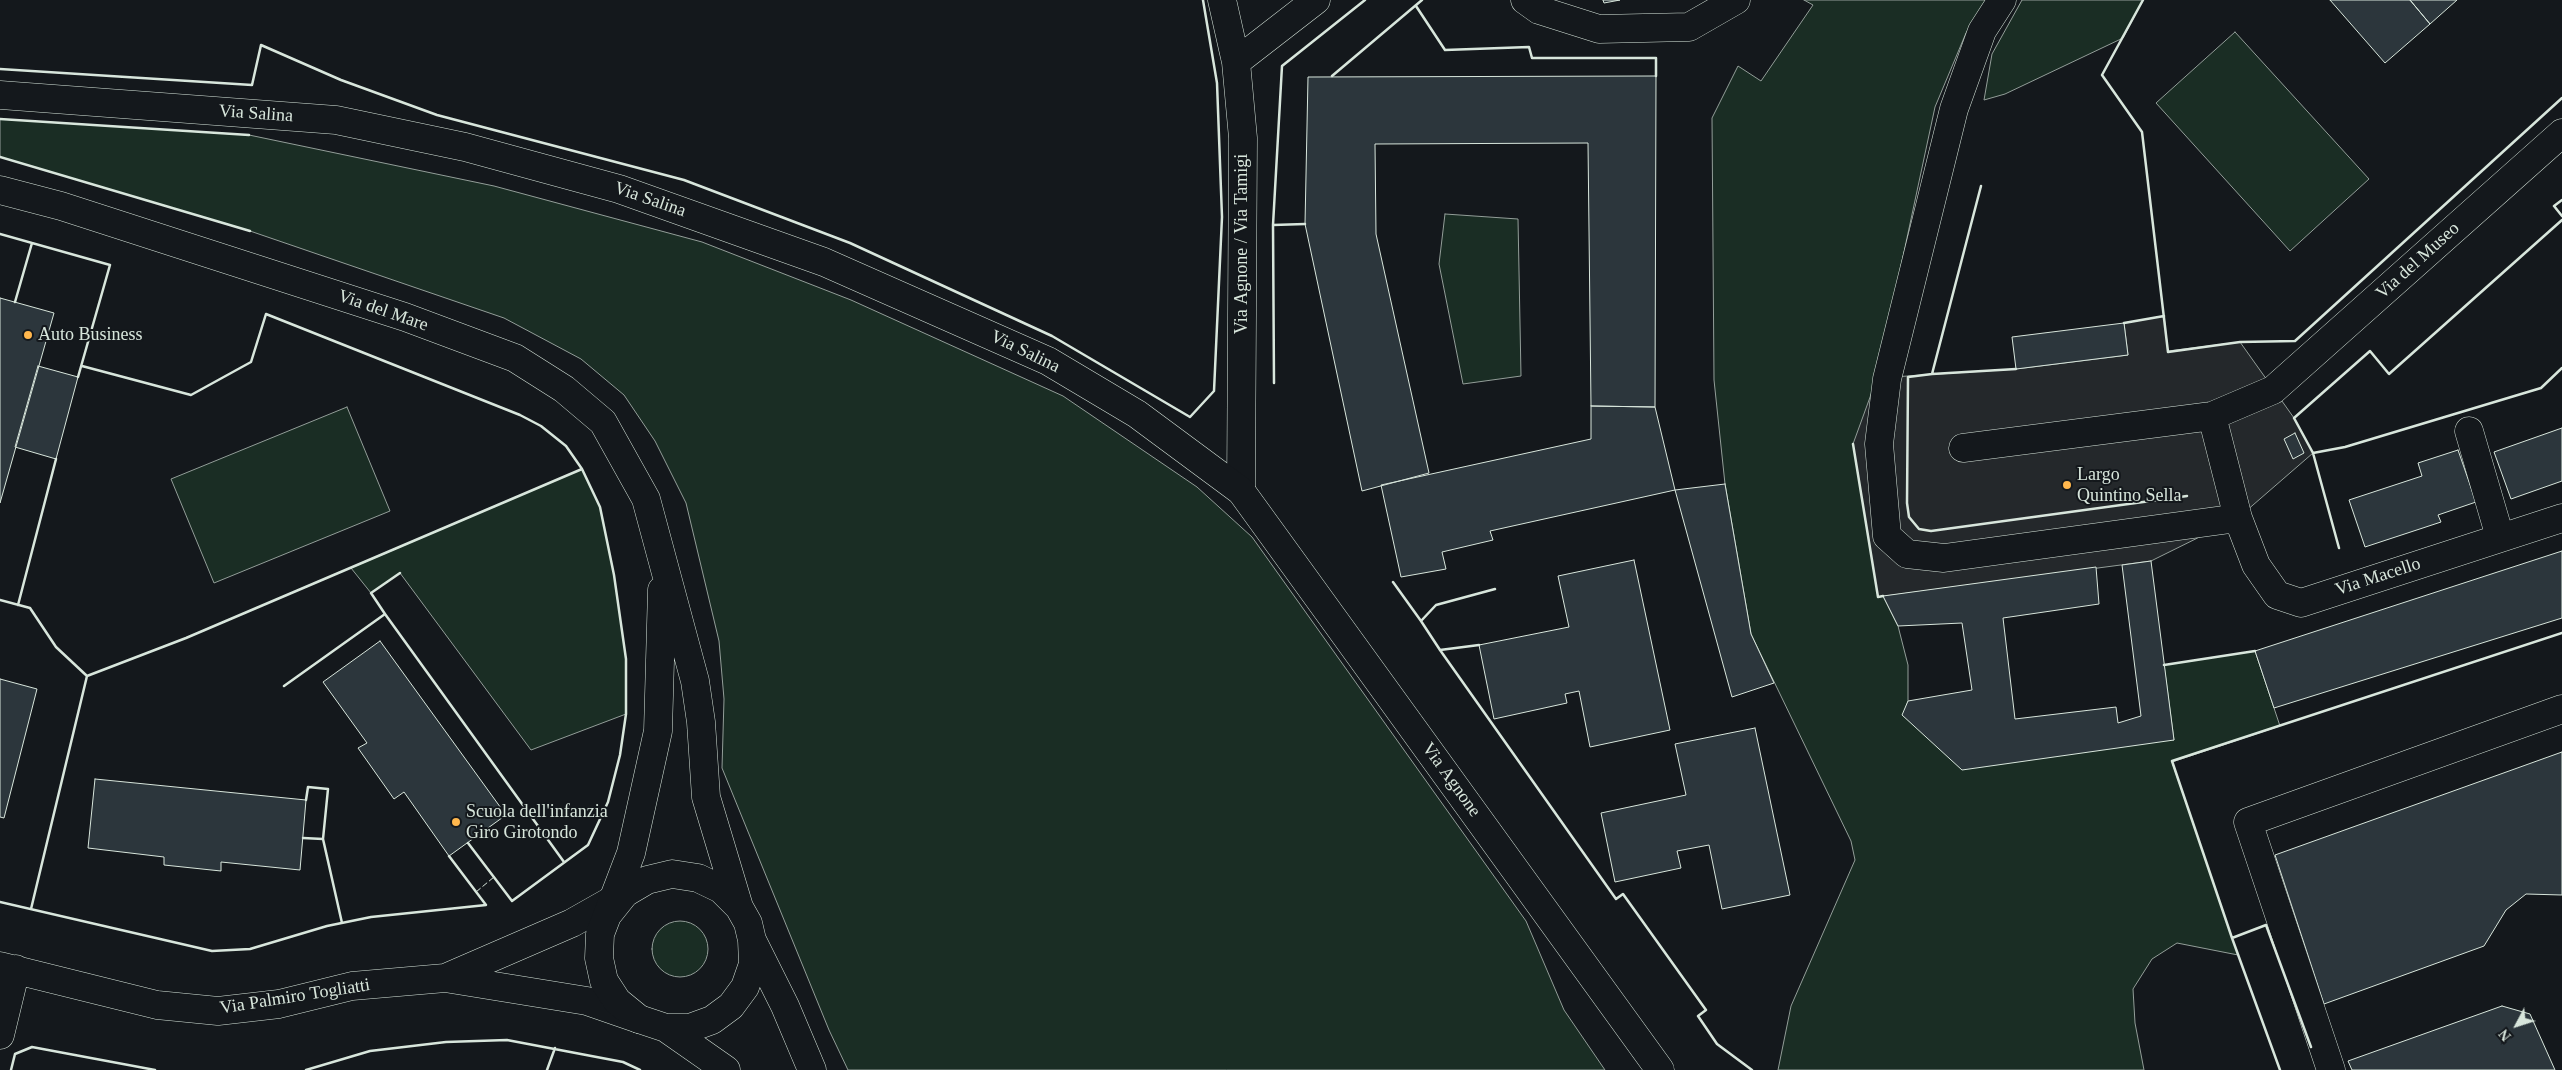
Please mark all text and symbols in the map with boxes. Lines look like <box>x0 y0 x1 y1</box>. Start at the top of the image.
street label: Via Salina <box>218 101 294 127</box>
street label: Via Agnone / Via Tamigi <box>1231 154 1253 334</box>
street label: Via Salina <box>611 178 689 222</box>
street label: Via del Museo <box>2372 218 2464 304</box>
street label: Via del Mare <box>335 286 431 336</box>
place label: Auto Business <box>38 324 143 346</box>
street label: Via Salina <box>987 326 1063 378</box>
marker: Auto Business <box>22 329 34 341</box>
place label: Largo Quintino Sella <box>2077 464 2181 506</box>
marker: Largo Quintino Sella <box>2061 479 2073 491</box>
street label: Via Macello <box>2333 553 2423 601</box>
street label: Via Agnone <box>1417 739 1485 821</box>
place label: Scuola dell'infanzia Giro Girotondo <box>466 801 608 844</box>
marker: Scuola dell'infanzia Giro Girotondo <box>450 816 462 828</box>
street label: Via Palmiro Togliatti <box>218 974 372 1020</box>
north arrow <box>2492 1000 2542 1050</box>
text: N <box>2496 1026 2514 1044</box>

